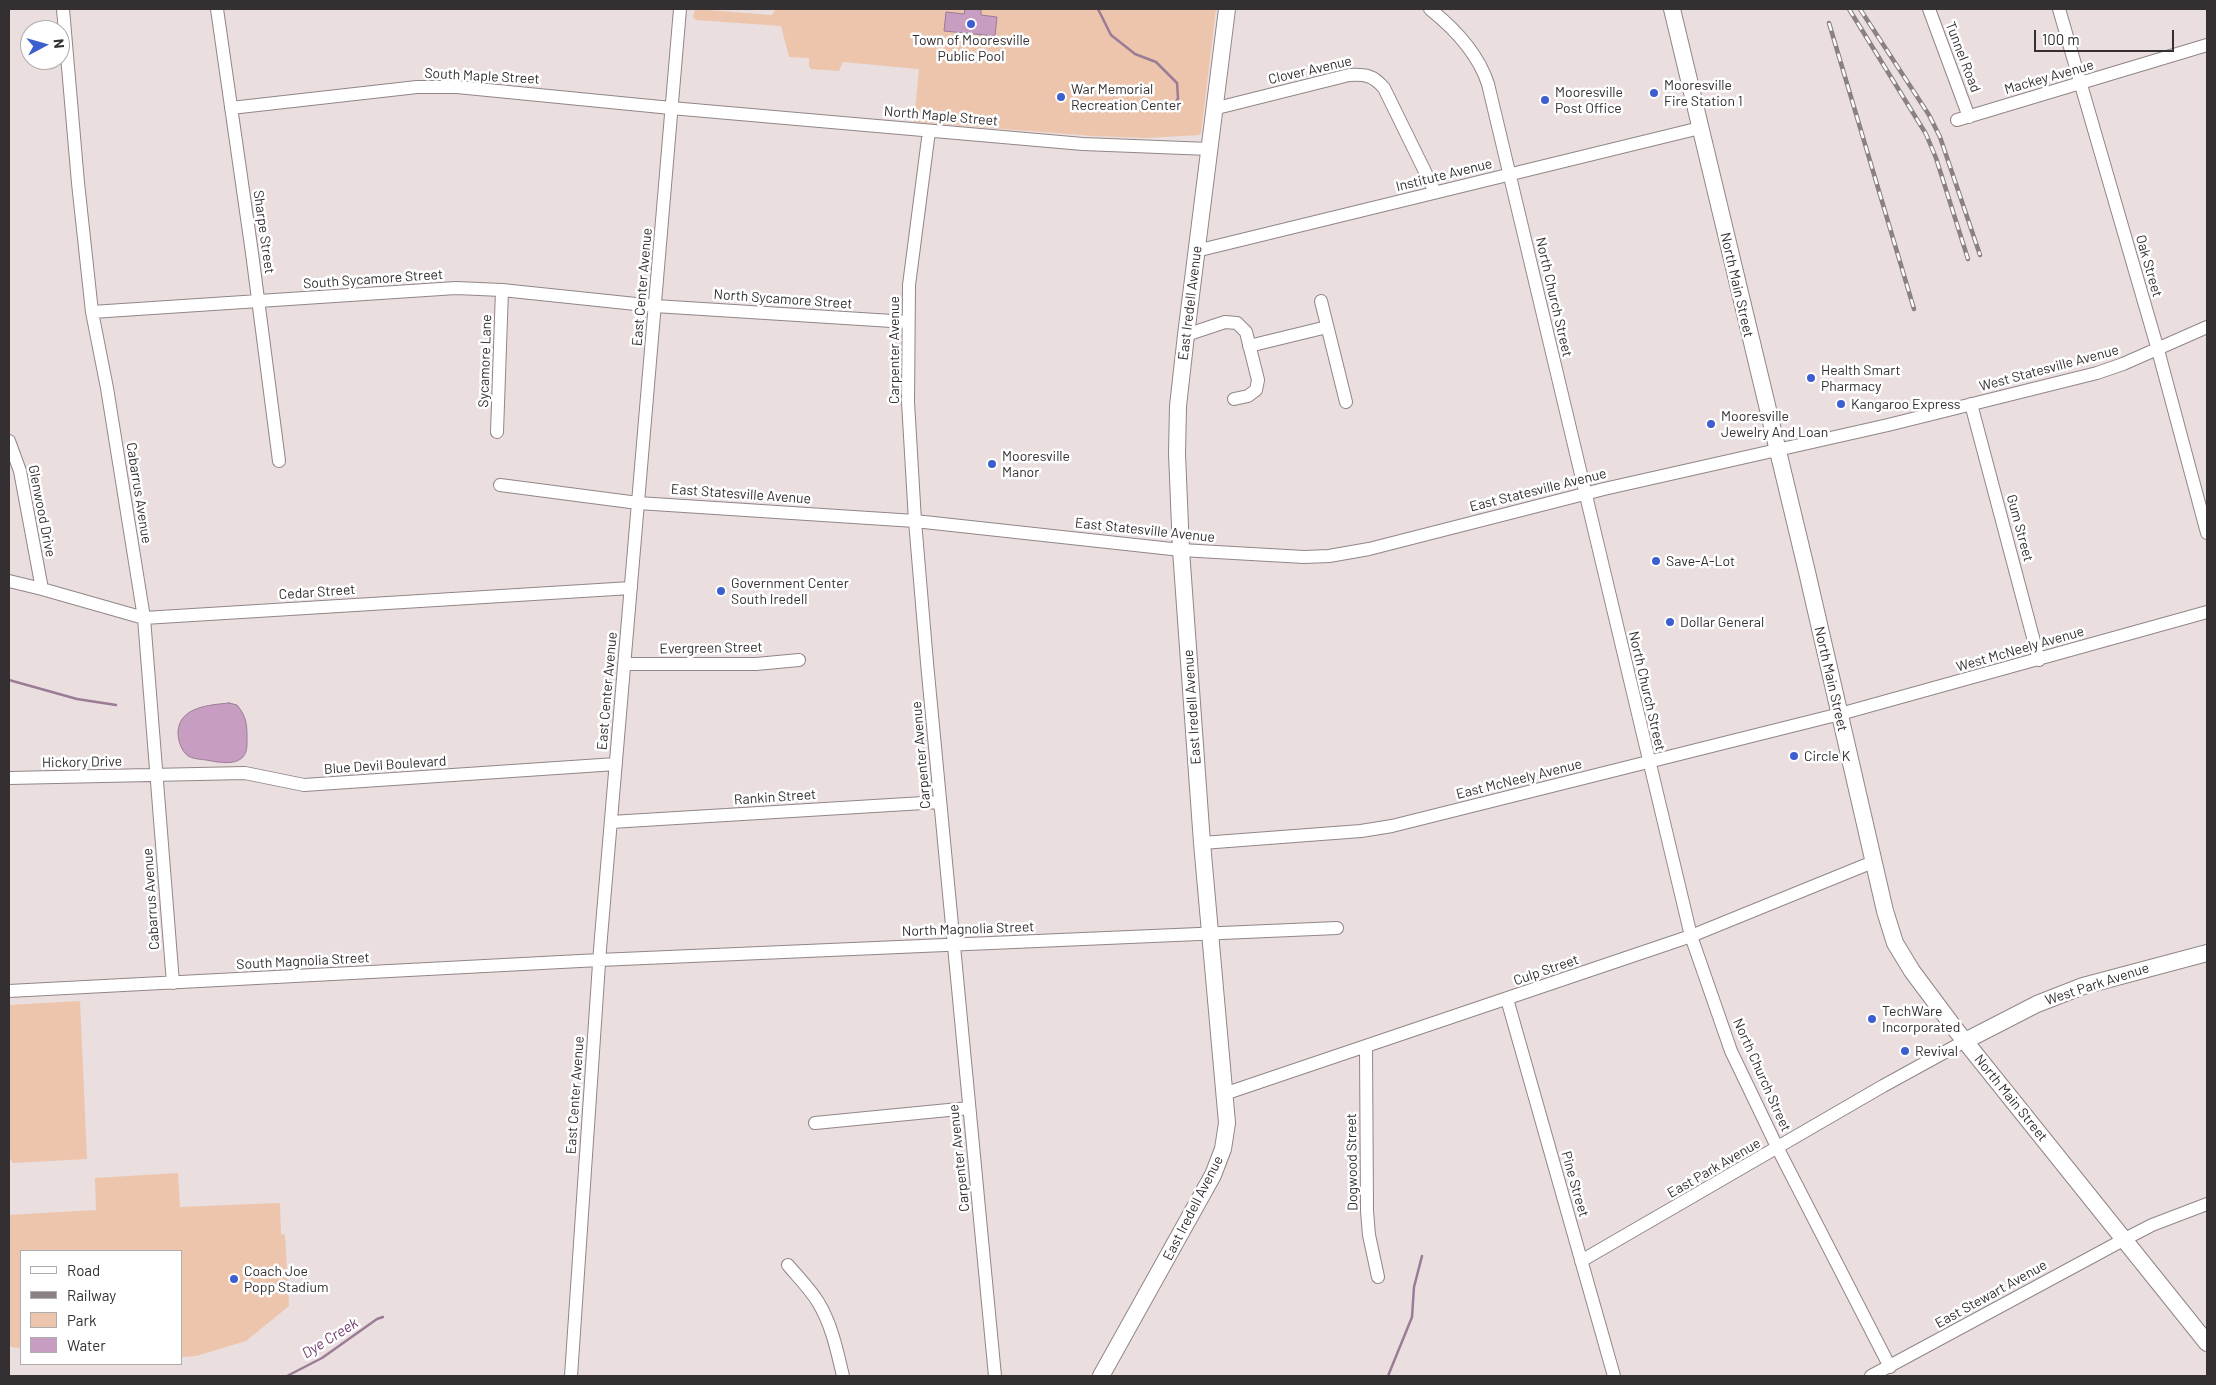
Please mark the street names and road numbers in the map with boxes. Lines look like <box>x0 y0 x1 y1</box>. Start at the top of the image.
street label: Tunnel Road <box>1942 19 1984 95</box>
street label: Clover Avenue <box>1267 52 1353 88</box>
street label: Mackey Avenue <box>2002 56 2096 98</box>
street label: South Maple Street <box>424 65 540 87</box>
street label: North Maple Street <box>883 103 999 129</box>
street label: Institute Avenue <box>1394 155 1494 195</box>
street label: Sharpe Street <box>250 189 278 275</box>
street label: East Center Avenue <box>628 227 656 347</box>
street label: North Main Street <box>1717 231 1757 339</box>
street label: Oak Street <box>2132 233 2166 299</box>
street label: North Church Street <box>1532 236 1576 358</box>
street label: East Iredell Avenue <box>1175 245 1205 361</box>
street label: South Sycamore Street <box>302 266 444 292</box>
street label: North Sycamore Street <box>713 286 853 312</box>
street label: Carpenter Avenue <box>886 296 902 404</box>
street label: Sycamore Lane <box>475 314 495 408</box>
street label: West Statesville Avenue <box>1977 341 2121 395</box>
street label: Cabarrus Avenue <box>123 441 155 545</box>
street label: Glenwood Drive <box>25 464 59 558</box>
street label: East Statesville Avenue <box>1468 465 1608 515</box>
street label: East Statesville Avenue <box>670 481 812 507</box>
street label: Gum Street <box>2003 493 2037 563</box>
street label: East Statesville Avenue <box>1074 514 1216 546</box>
street label: Cedar Street <box>278 581 356 603</box>
street label: West McNeely Avenue <box>1954 623 2086 675</box>
street label: North Main Street <box>1811 625 1851 733</box>
street label: North Church Street <box>1625 630 1669 752</box>
street label: East Center Avenue <box>593 631 621 751</box>
street label: Evergreen Street <box>659 639 763 657</box>
street label: East Iredell Avenue <box>1180 649 1204 765</box>
street label: Carpenter Avenue <box>908 700 934 810</box>
street label: Blue Devil Boulevard <box>323 752 447 778</box>
street label: Hickory Drive <box>42 753 122 771</box>
street label: East McNeely Avenue <box>1454 755 1584 803</box>
street label: Rankin Street <box>733 786 817 808</box>
street label: Cabarrus Avenue <box>139 848 163 950</box>
street label: North Magnolia Street <box>901 918 1035 940</box>
street label: South Magnolia Street <box>236 949 370 973</box>
street label: Culp Street <box>1511 951 1581 989</box>
street label: West Park Avenue <box>2043 959 2151 1009</box>
street label: North Church Street <box>1729 1016 1795 1134</box>
street label: East Center Avenue <box>562 1035 588 1155</box>
street label: North Main Street <box>1971 1051 2051 1145</box>
street label: Carpenter Avenue <box>945 1103 973 1213</box>
street label: Dogwood Street <box>1343 1113 1361 1211</box>
street label: East Park Avenue <box>1664 1134 1764 1202</box>
street label: Pine Street <box>1558 1149 1592 1219</box>
street label: East Iredell Avenue <box>1159 1153 1227 1263</box>
street label: East Stewart Avenue <box>1932 1256 2050 1332</box>

